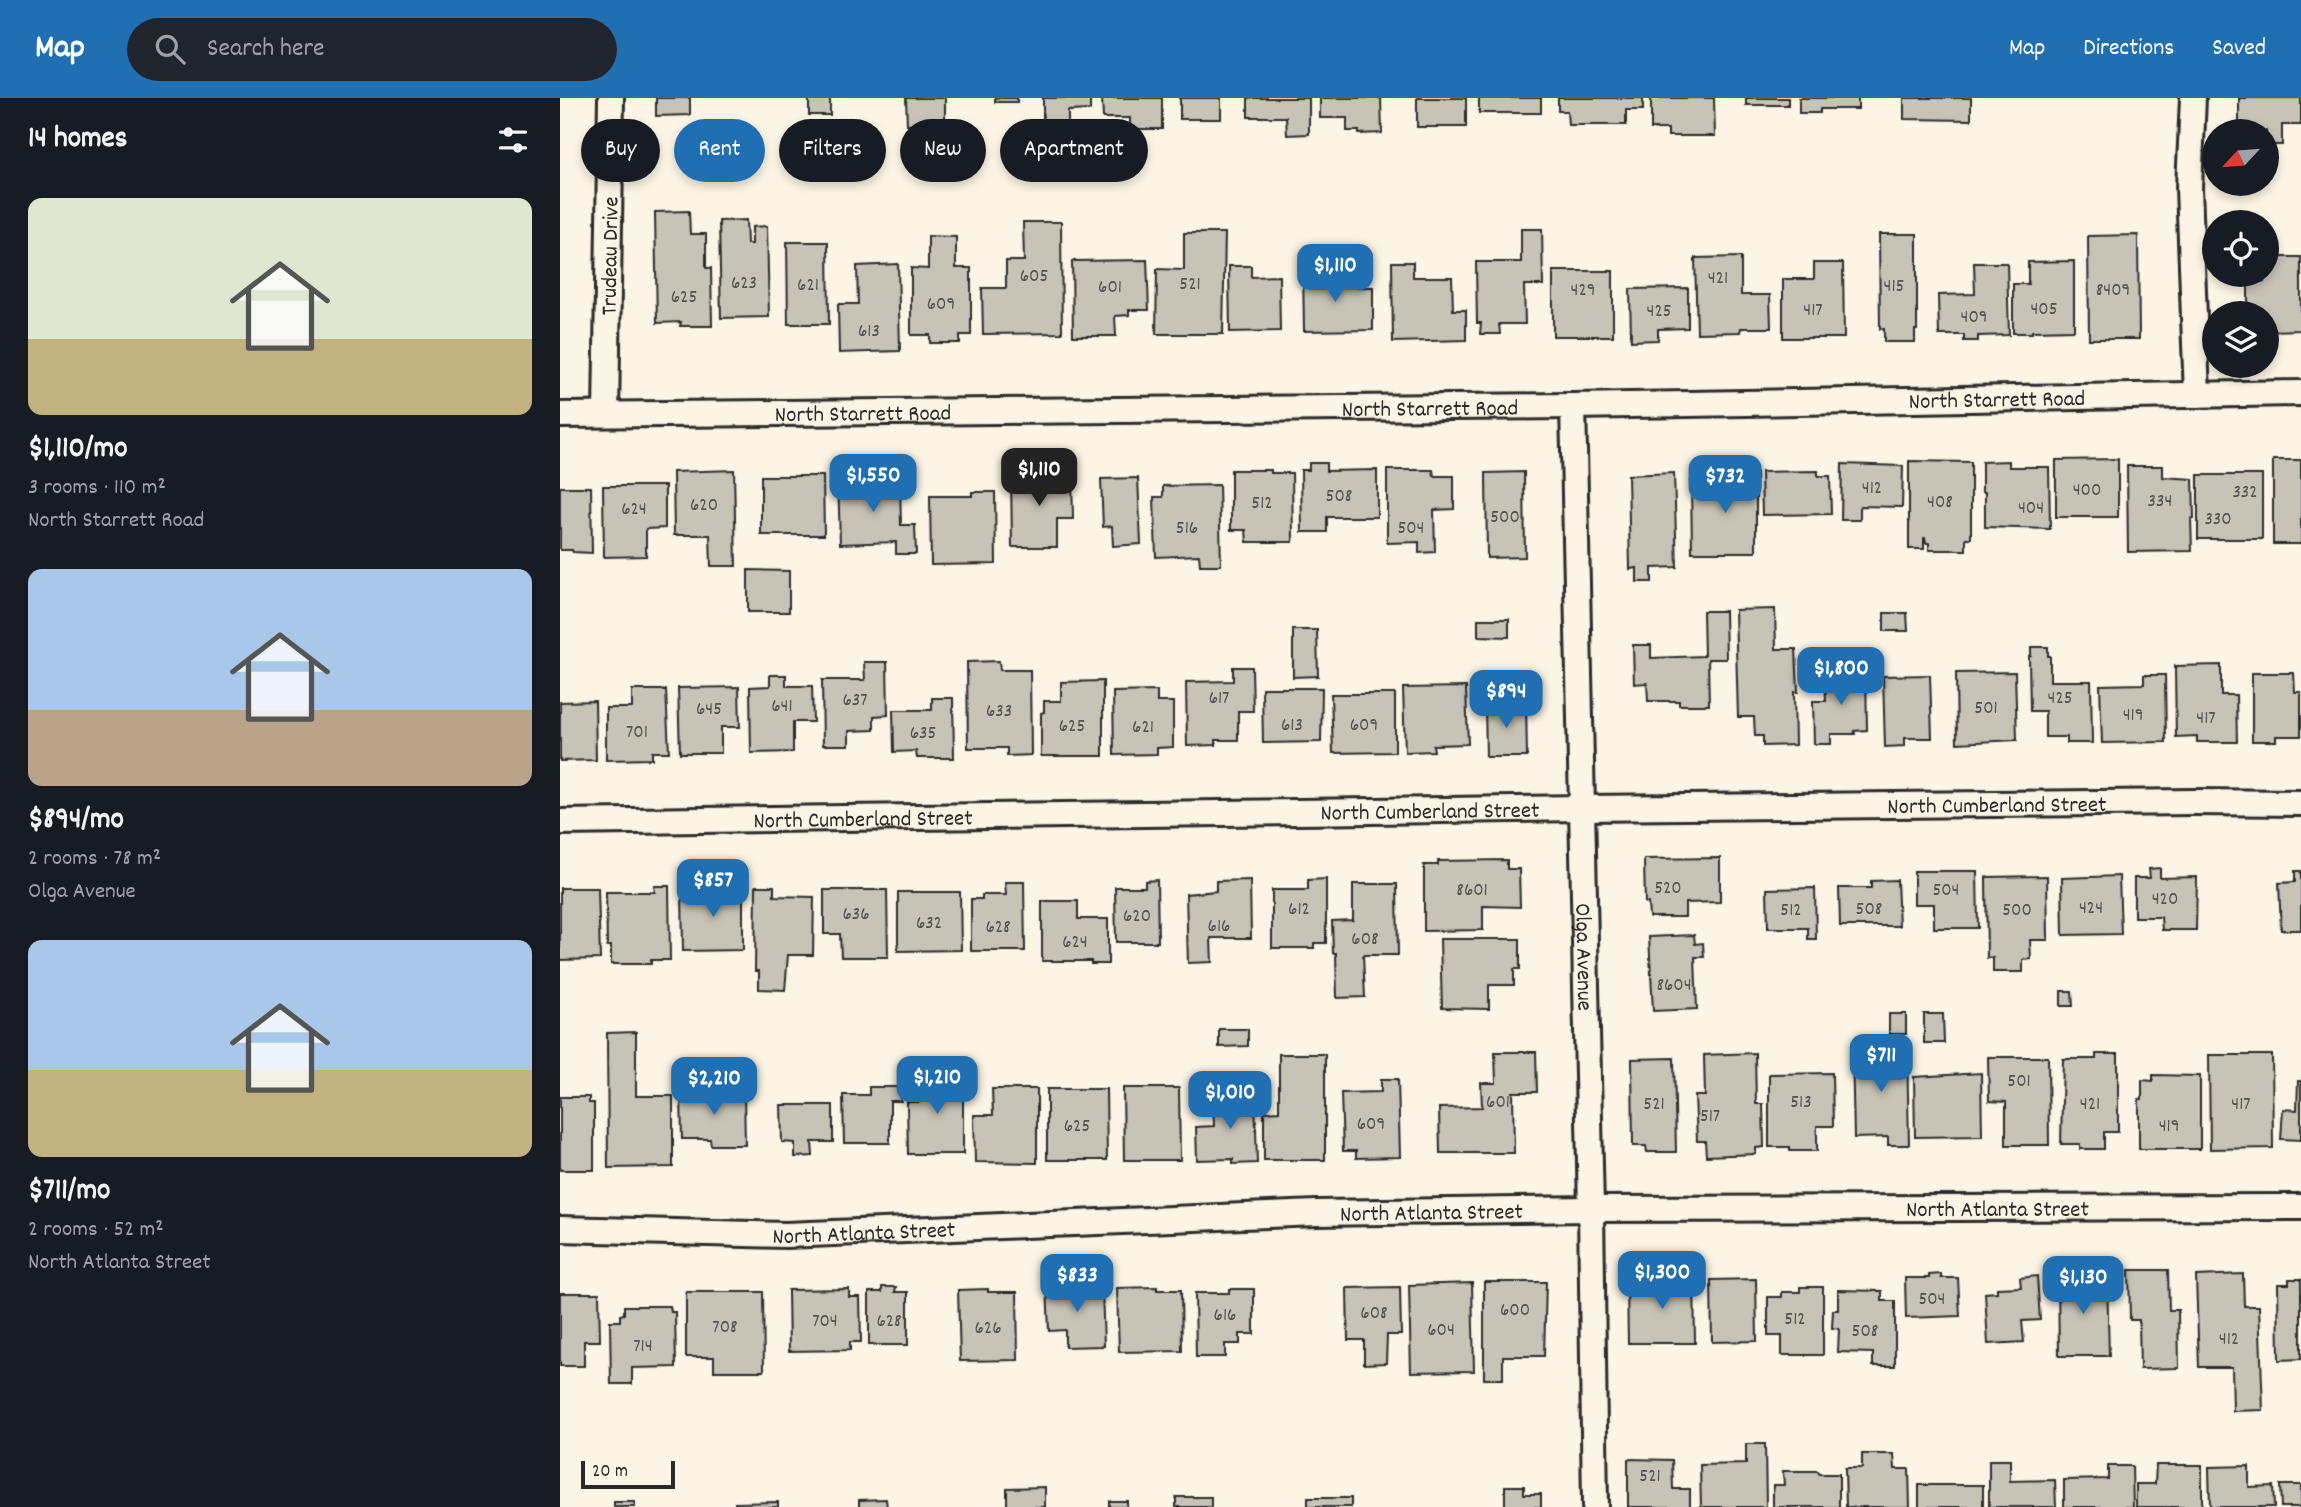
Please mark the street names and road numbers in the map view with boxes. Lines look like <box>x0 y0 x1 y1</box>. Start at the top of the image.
street label: Trudeau Drive <box>595 196 629 316</box>
street label: North Starrett Road <box>1908 384 2085 420</box>
street label: North Starrett Road <box>1342 393 1518 428</box>
street label: North Starrett Road <box>775 399 951 433</box>
street label: North Cumberland Street <box>1887 790 2107 825</box>
street label: North Cumberland Street <box>1320 796 1540 832</box>
street label: North Cumberland Street <box>753 803 973 839</box>
street label: Olga Avenue <box>1564 903 1600 1011</box>
street label: North Atlanta Street <box>1906 1195 2089 1228</box>
street label: North Atlanta Street <box>1340 1197 1523 1233</box>
street label: North Atlanta Street <box>772 1215 956 1255</box>

